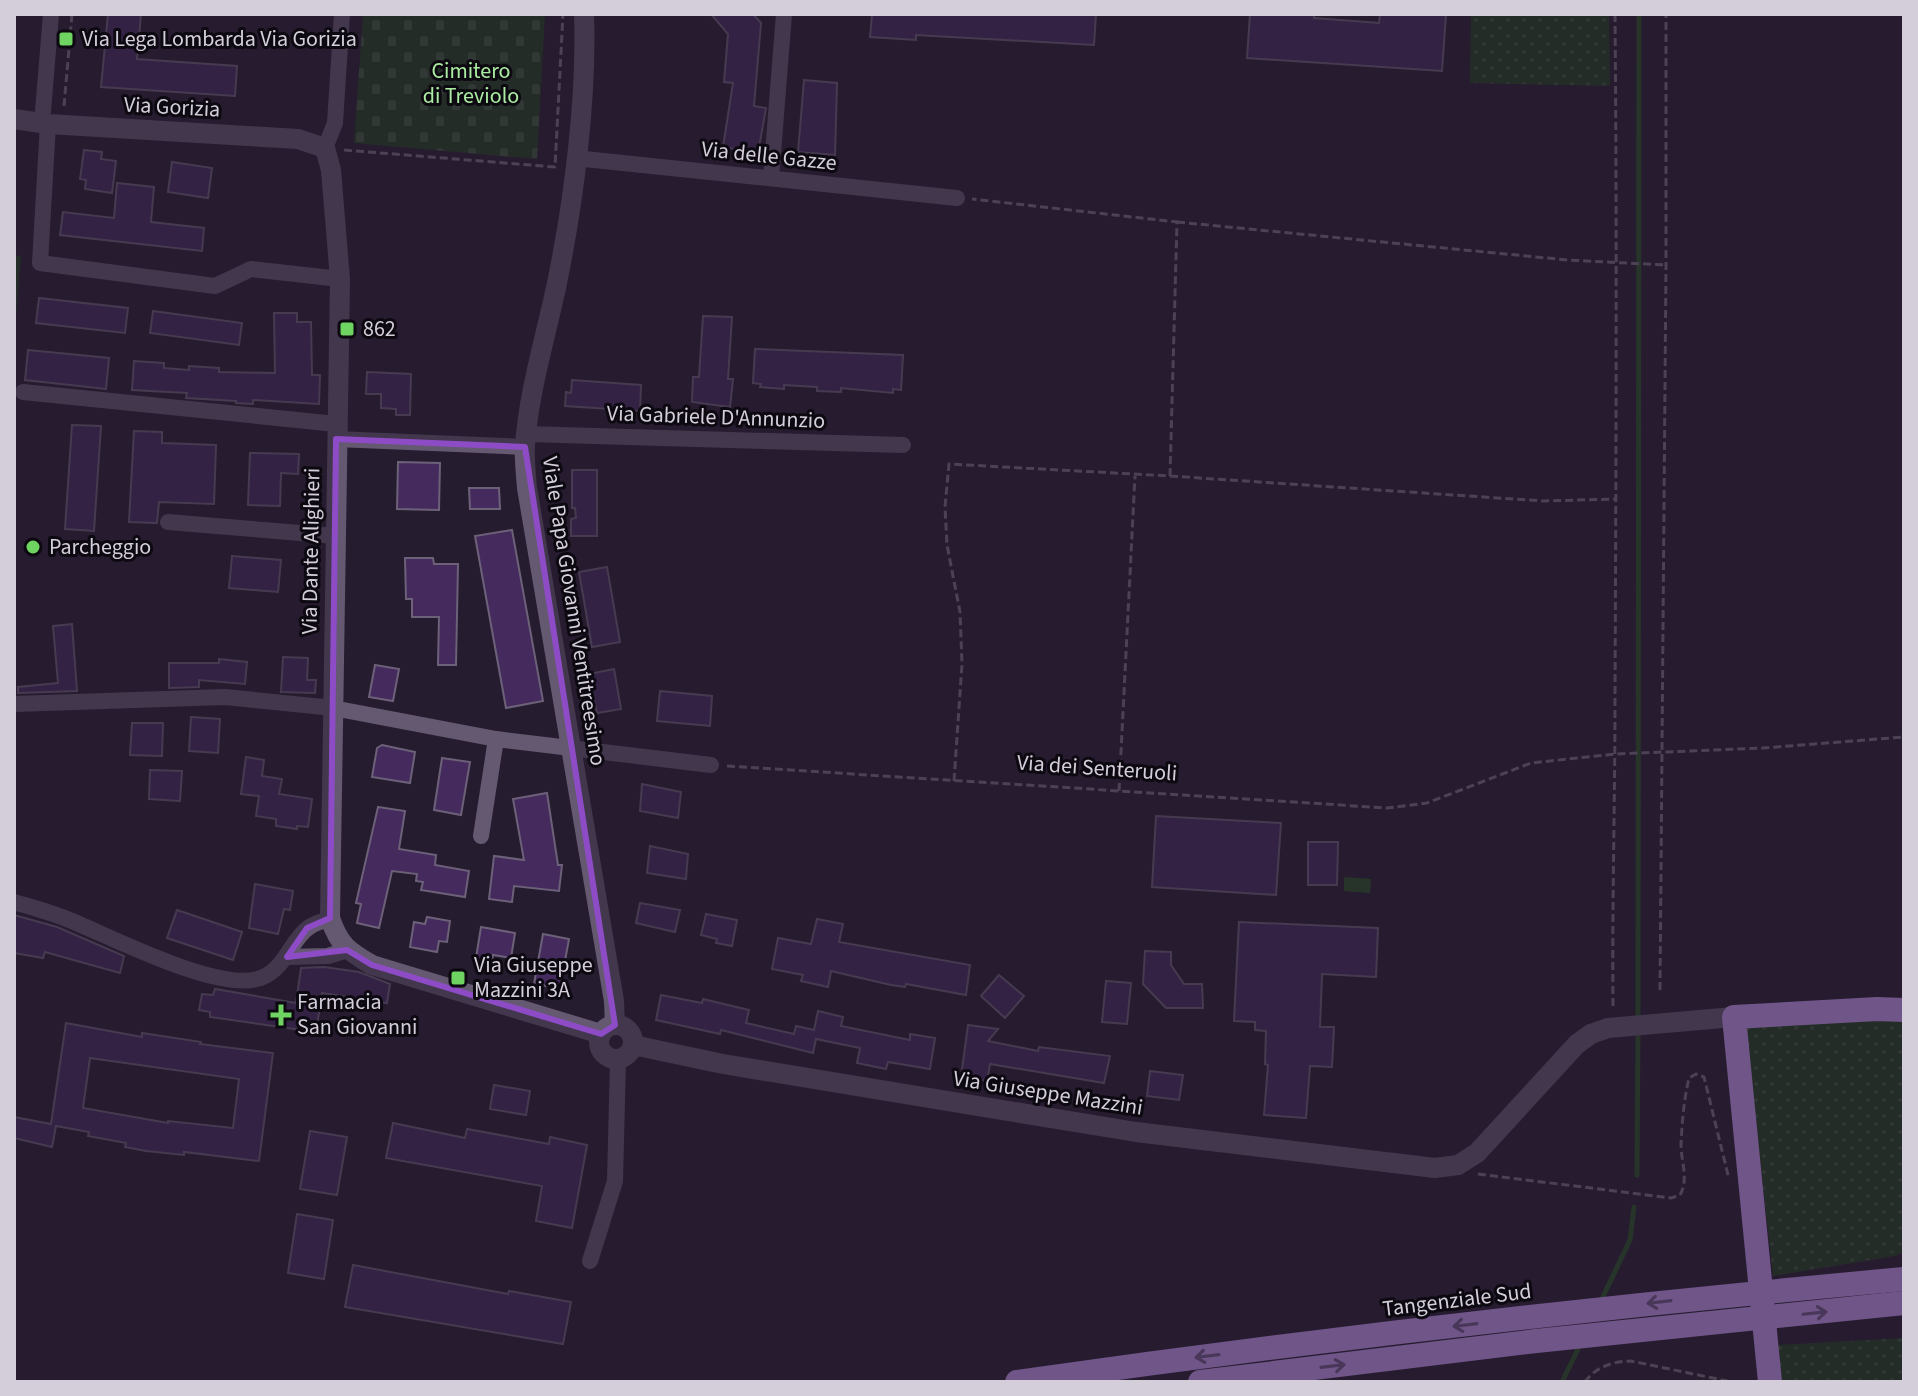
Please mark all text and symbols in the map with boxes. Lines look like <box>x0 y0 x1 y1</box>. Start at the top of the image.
place label: Via Lega Lombarda Via Gorizia <box>82 23 357 55</box>
marker: Via Lega Lombarda Via Gorizia <box>57 30 75 48</box>
park label: Cimitero di Treviolo <box>423 55 519 112</box>
street label: Via Gorizia <box>123 88 221 126</box>
street label: Via delle Gazze <box>700 133 838 179</box>
place label: 862 <box>363 313 396 345</box>
marker: 862 <box>338 320 356 338</box>
street label: Via Gabriele D'Annunzio <box>606 397 826 437</box>
street label: Viale Papa Giovanni Ventitreesimo <box>534 454 614 768</box>
street label: Via Dante Alighieri <box>294 467 328 635</box>
place label: Parcheggio <box>49 531 151 563</box>
marker: Parcheggio <box>24 538 42 556</box>
street label: Via dei Senteruoli <box>1016 746 1178 790</box>
place label: Via Giuseppe Mazzini 3A <box>474 949 593 1006</box>
marker: Via Giuseppe Mazzini 3A <box>449 969 467 987</box>
place label: Farmacia San Giovanni <box>297 986 418 1043</box>
marker: Farmacia San Giovanni <box>272 1006 290 1024</box>
street label: Via Giuseppe Mazzini <box>951 1062 1145 1124</box>
street label: Tangenziale Sud <box>1381 1275 1533 1325</box>
one-way arrow <box>1646 1295 1673 1310</box>
one-way arrow <box>1801 1305 1828 1320</box>
one-way arrow <box>1452 1318 1479 1333</box>
one-way arrow <box>1194 1348 1221 1363</box>
one-way arrow <box>1319 1358 1346 1373</box>

